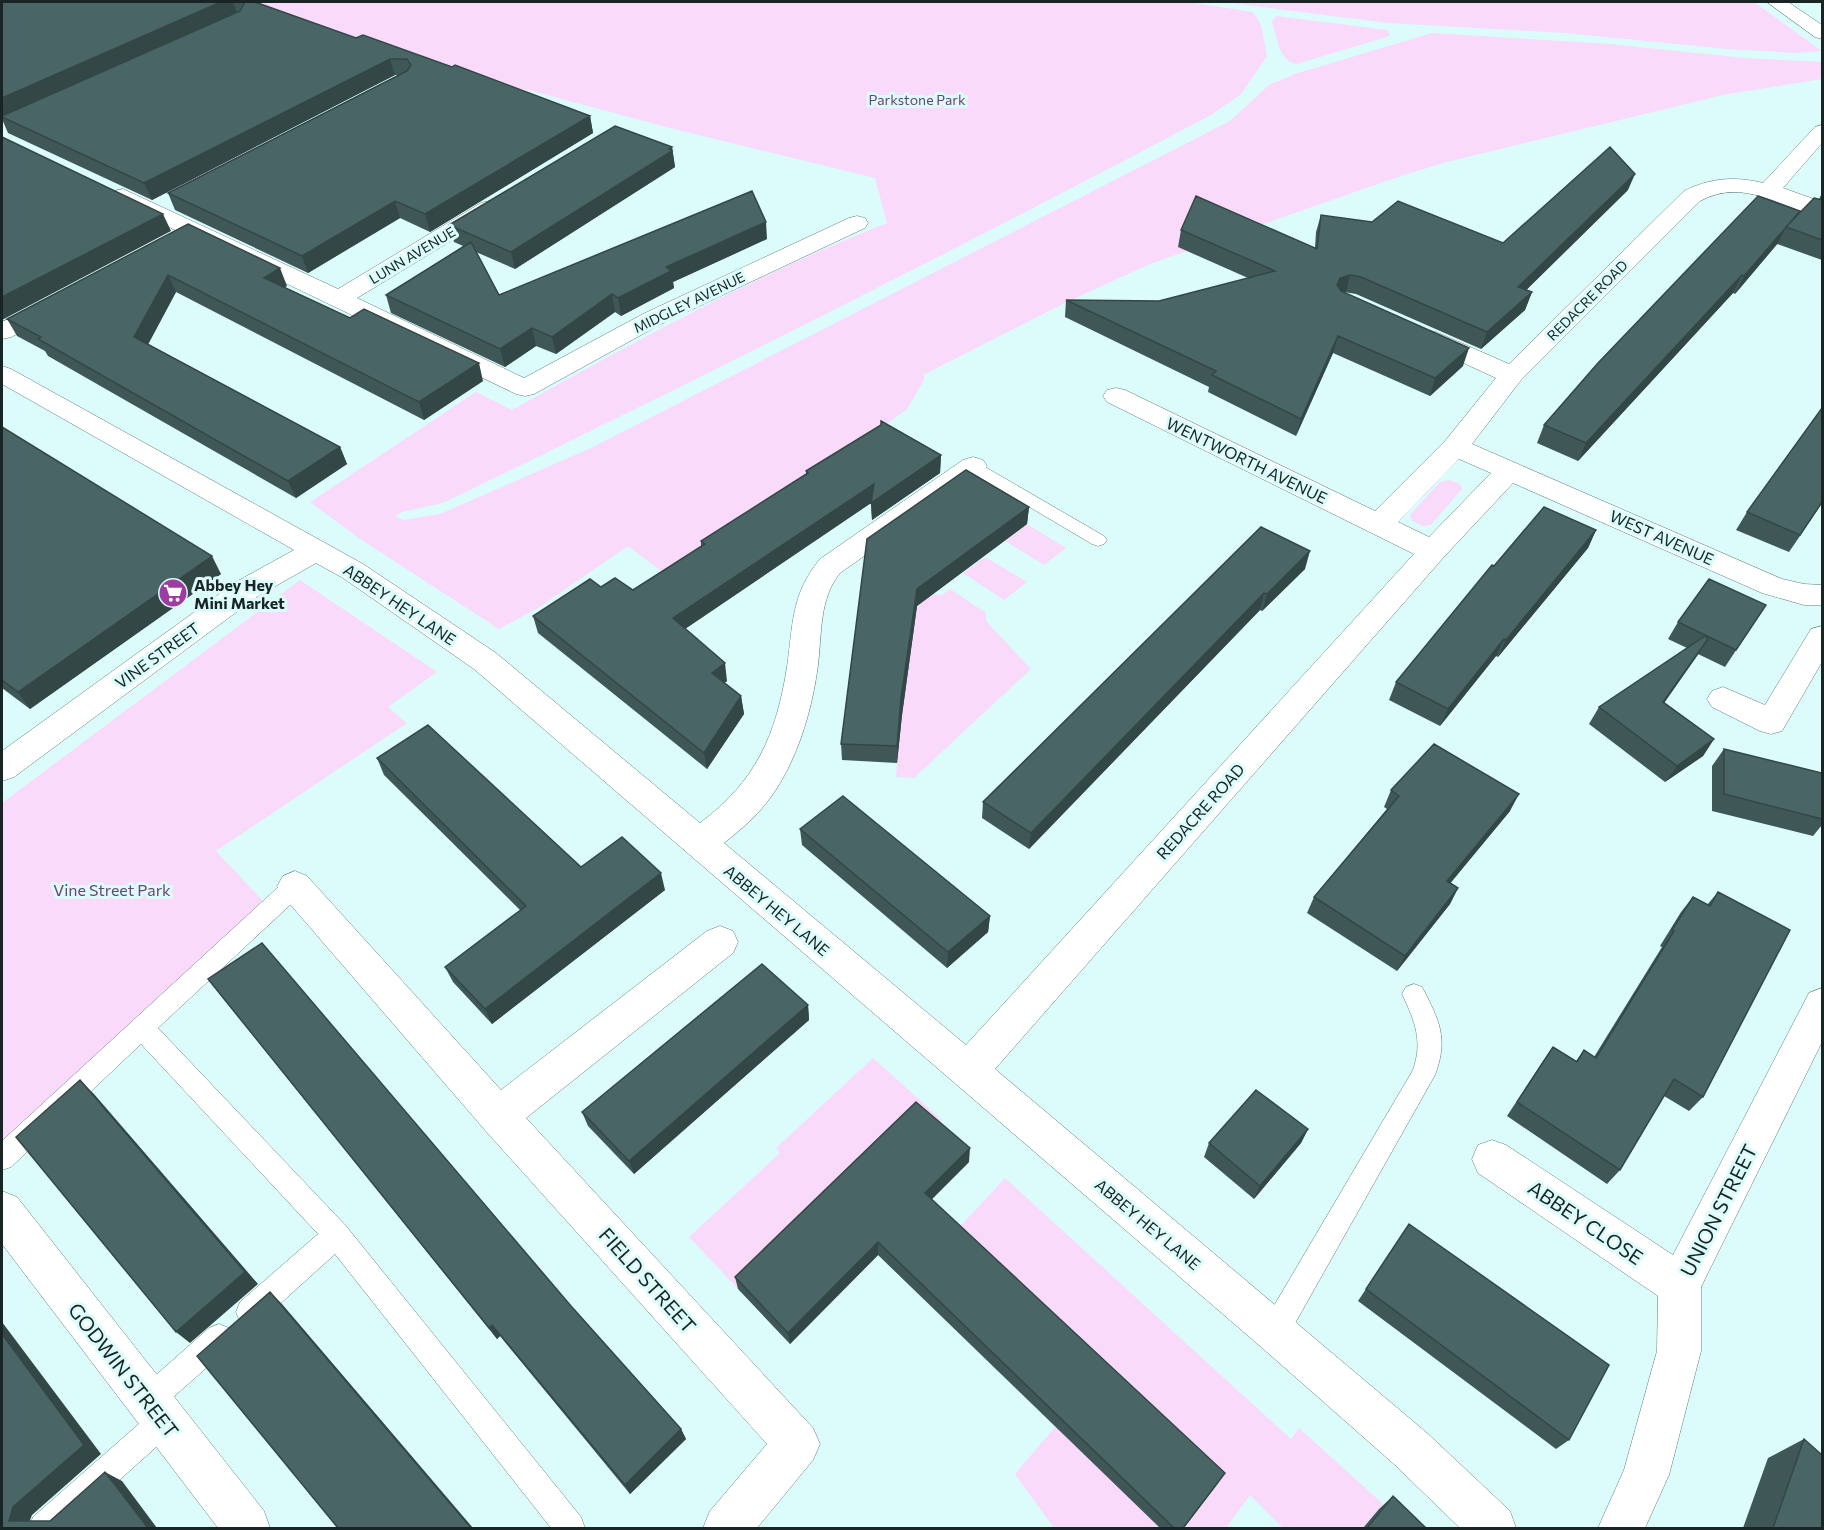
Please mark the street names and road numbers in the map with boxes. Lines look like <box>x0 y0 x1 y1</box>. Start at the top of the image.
street label: LUNN AVENUE <box>366 223 458 287</box>
street label: REDACRE ROAD <box>1543 256 1631 344</box>
street label: MIDGLEY AVENUE <box>631 268 747 336</box>
street label: WENTWORTH AVENUE <box>1164 413 1330 507</box>
street label: WEST AVENUE <box>1607 506 1717 568</box>
street label: ABBEY HEY LANE <box>340 559 460 649</box>
street label: VINE STREET <box>111 618 203 692</box>
street label: REDACRE ROAD <box>1152 759 1248 863</box>
street label: ABBEY HEY LANE <box>721 860 833 960</box>
street label: UNION STREET <box>1674 1140 1762 1280</box>
street label: ABBEY HEY LANE <box>1092 1174 1204 1274</box>
street label: ABBEY CLOSE <box>1524 1175 1648 1269</box>
street label: FIELD STREET <box>595 1222 702 1338</box>
street label: GODWIN STREET <box>64 1298 184 1442</box>

